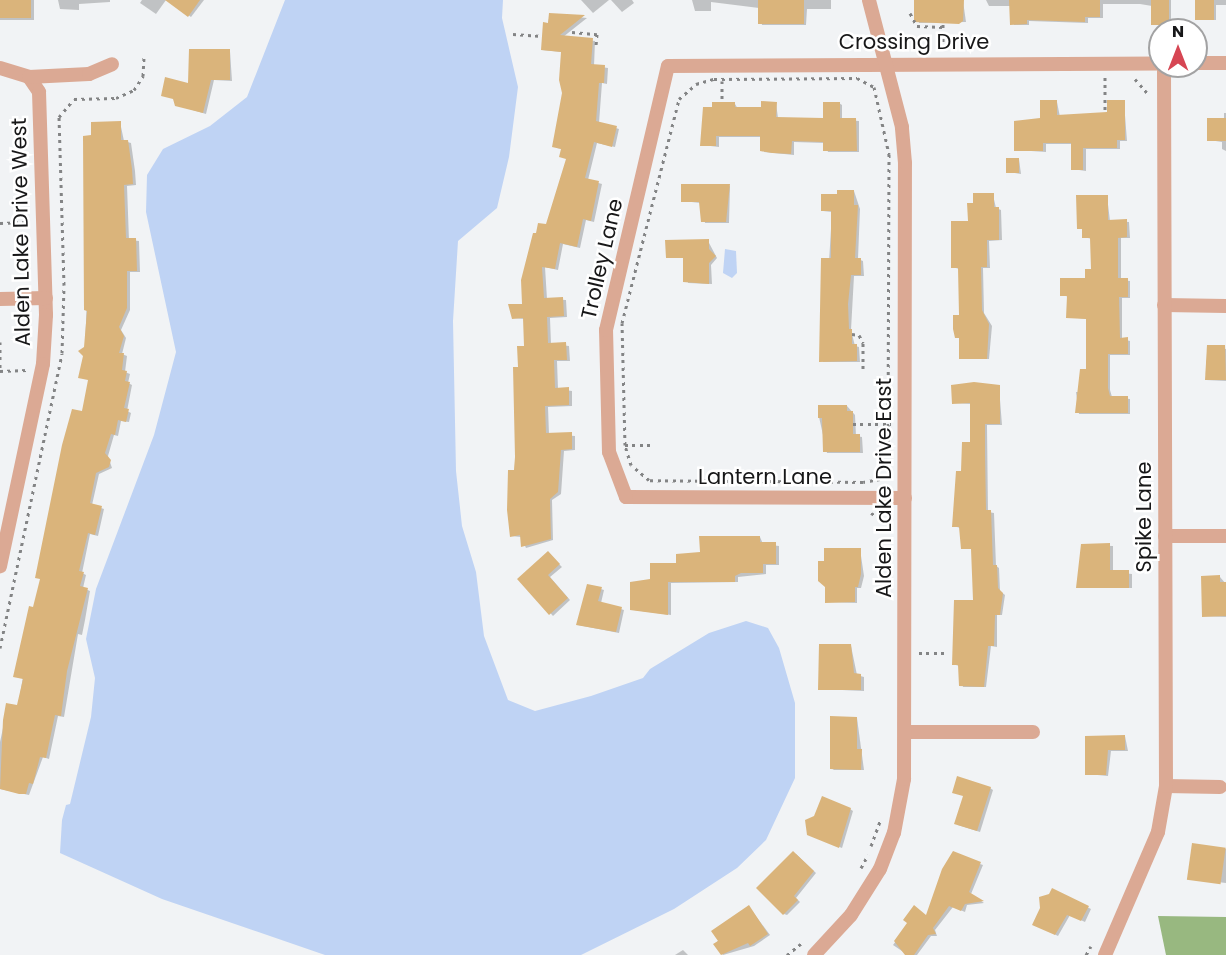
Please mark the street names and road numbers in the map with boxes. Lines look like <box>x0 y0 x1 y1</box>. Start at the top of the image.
street label: Crossing Drive <box>839 29 989 55</box>
street label: Alden Lake Drive West <box>6 117 36 347</box>
street label: Trolley Lane <box>576 196 628 322</box>
street label: Alden Lake Drive East <box>871 378 897 598</box>
street label: Spike Lane <box>1131 462 1157 572</box>
street label: Lantern Lane <box>698 464 832 490</box>

